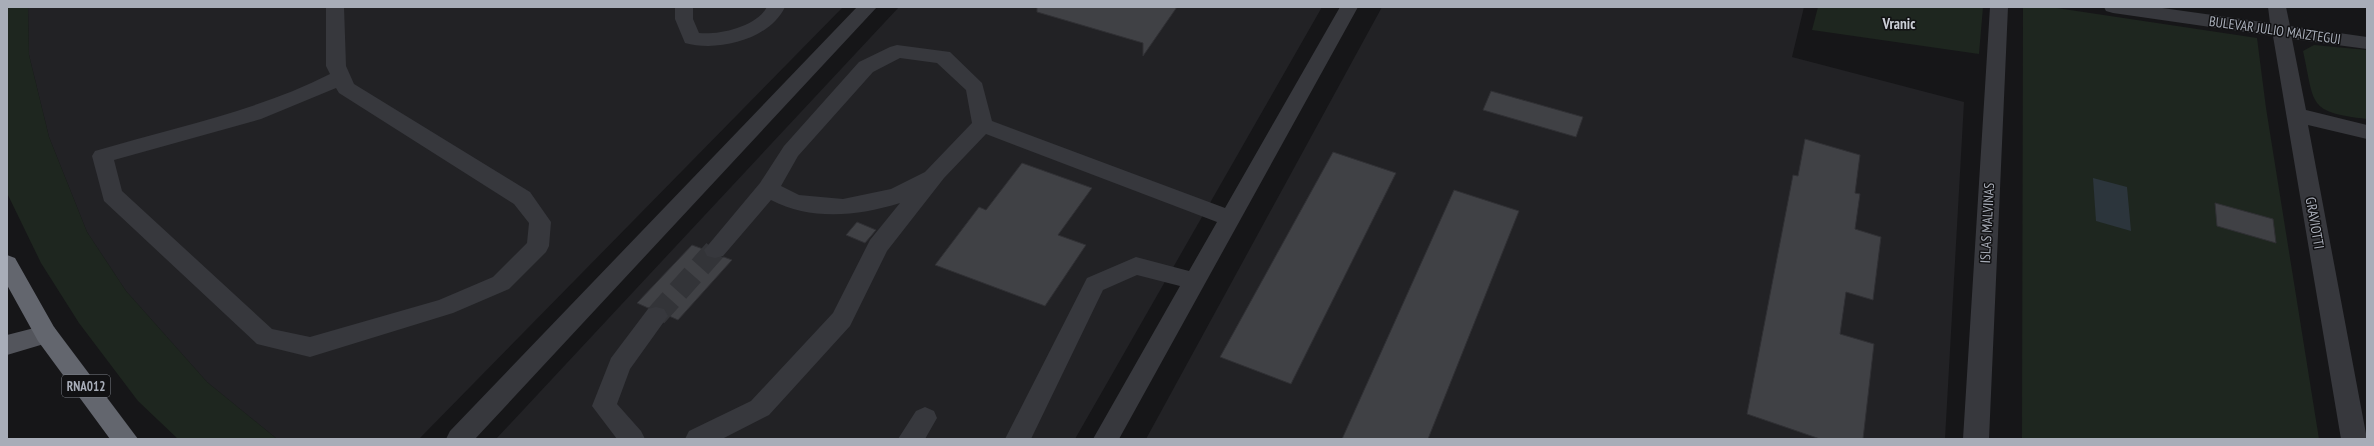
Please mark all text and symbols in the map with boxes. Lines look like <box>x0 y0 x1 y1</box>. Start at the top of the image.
street label: BULEVAR JULIO MAIZTEGUI <box>2208 12 2342 48</box>
district label: Vranic <box>1882 14 1916 33</box>
street label: ISLAS MALVINAS <box>1976 182 1998 264</box>
street label: GRAVIOTTI <box>2302 196 2328 250</box>
road number: RNA012 <box>62 375 110 397</box>

